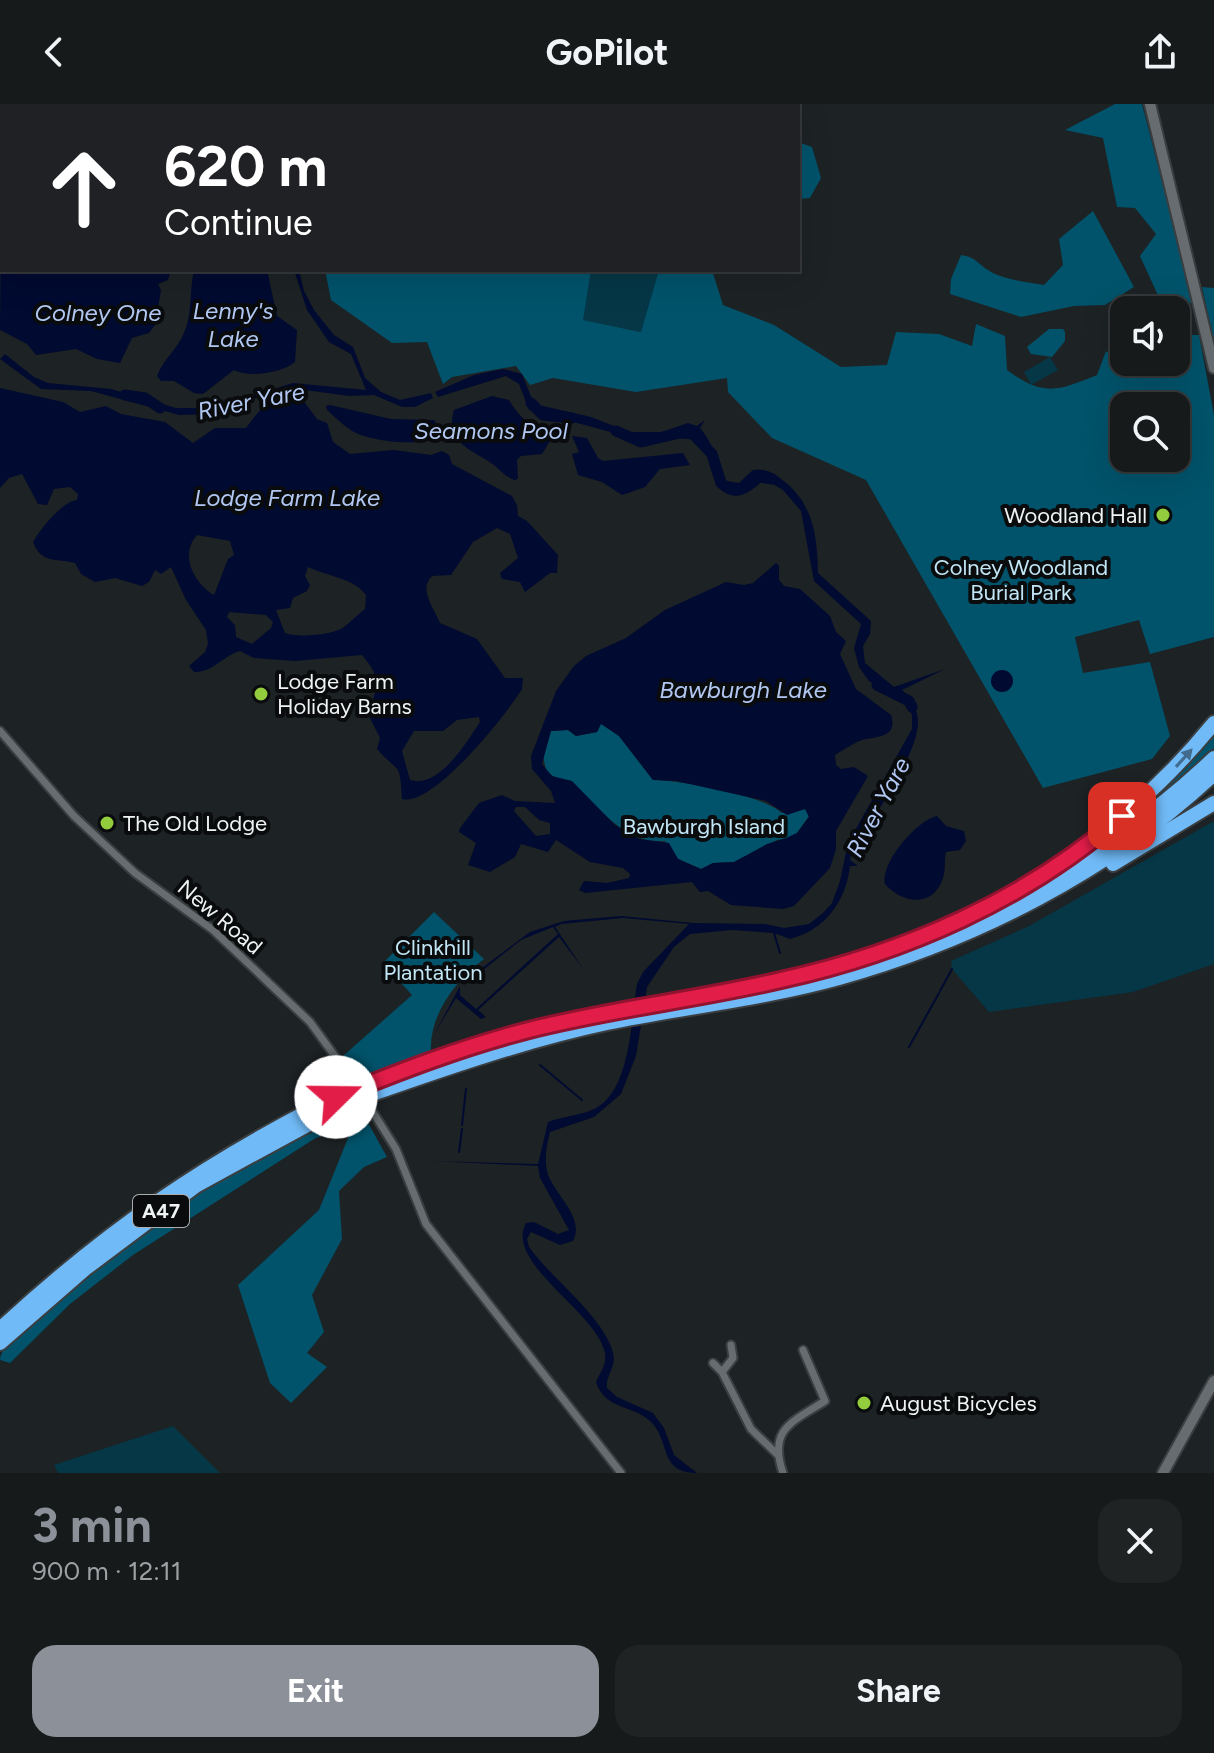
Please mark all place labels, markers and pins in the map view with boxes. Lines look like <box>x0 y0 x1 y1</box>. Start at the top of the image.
place label: Woodland Hall <box>1004 502 1147 529</box>
marker: Woodland Hall <box>1154 506 1172 524</box>
place label: Lodge Farm Holiday Barns <box>277 668 412 720</box>
marker: Lodge Farm Holiday Barns <box>252 685 270 703</box>
pin <box>1088 782 1156 850</box>
place label: The Old Lodge <box>123 810 267 837</box>
marker: The Old Lodge <box>98 814 116 832</box>
place label: August Bicycles <box>880 1390 1037 1417</box>
marker: August Bicycles <box>855 1394 873 1412</box>

